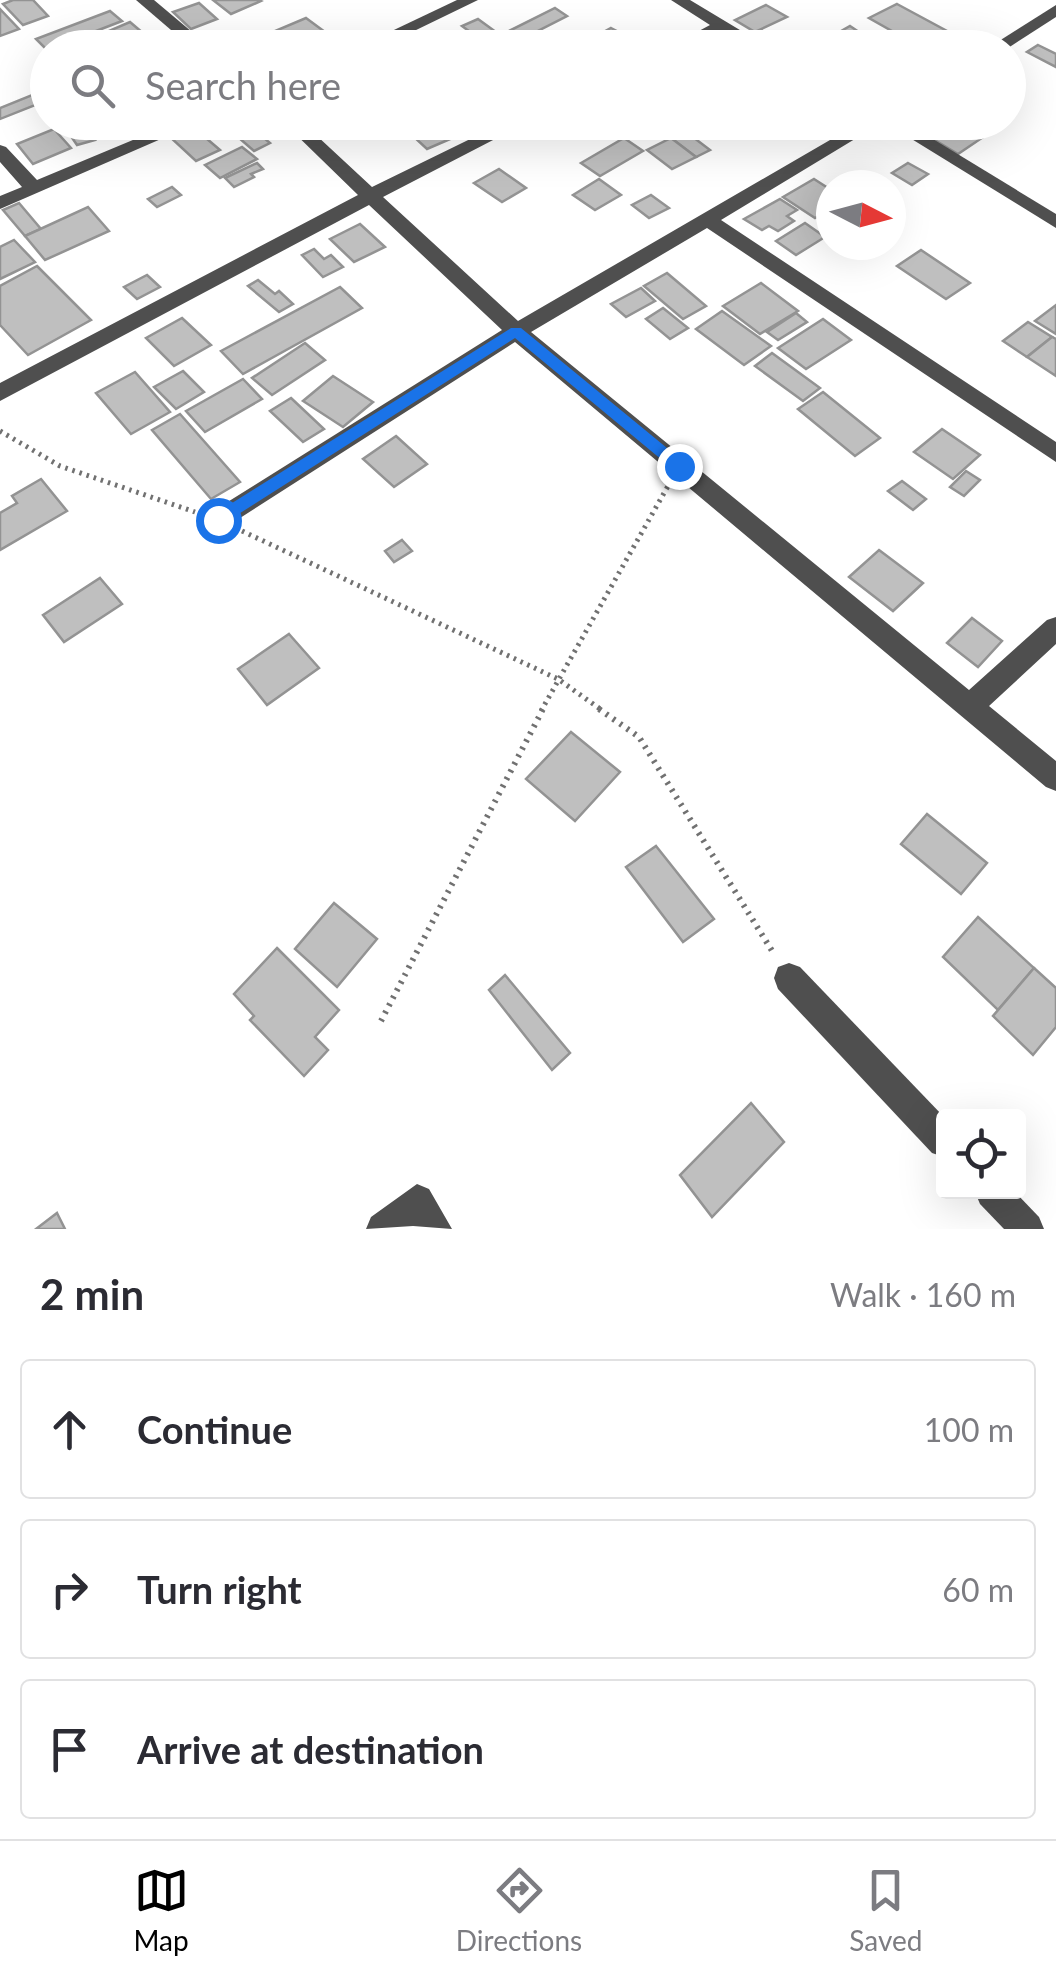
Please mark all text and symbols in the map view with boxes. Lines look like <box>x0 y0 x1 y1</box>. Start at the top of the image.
search box <box>30 30 1026 140</box>
icon: search <box>65 58 120 113</box>
text: Search here <box>145 62 341 108</box>
north arrow <box>816 170 906 260</box>
route end <box>657 444 703 490</box>
route start <box>196 498 242 544</box>
map controls <box>936 1109 1026 1199</box>
button: locate <box>936 1109 1026 1199</box>
text: 2 min <box>40 1269 144 1319</box>
text: Walk · 160 m <box>830 1275 1016 1314</box>
icon: ahead <box>42 1402 97 1457</box>
text: Continue <box>137 1406 292 1452</box>
text: 100 m <box>924 1410 1014 1449</box>
icon: right <box>42 1562 97 1617</box>
text: Turn right <box>137 1566 302 1612</box>
text: 60 m <box>942 1570 1014 1609</box>
icon: arrive <box>42 1722 97 1777</box>
text: Arrive at destination <box>137 1726 484 1772</box>
tab: Map <box>134 1863 189 1957</box>
tab: Directions <box>456 1863 582 1957</box>
tab: Saved <box>849 1863 922 1957</box>

